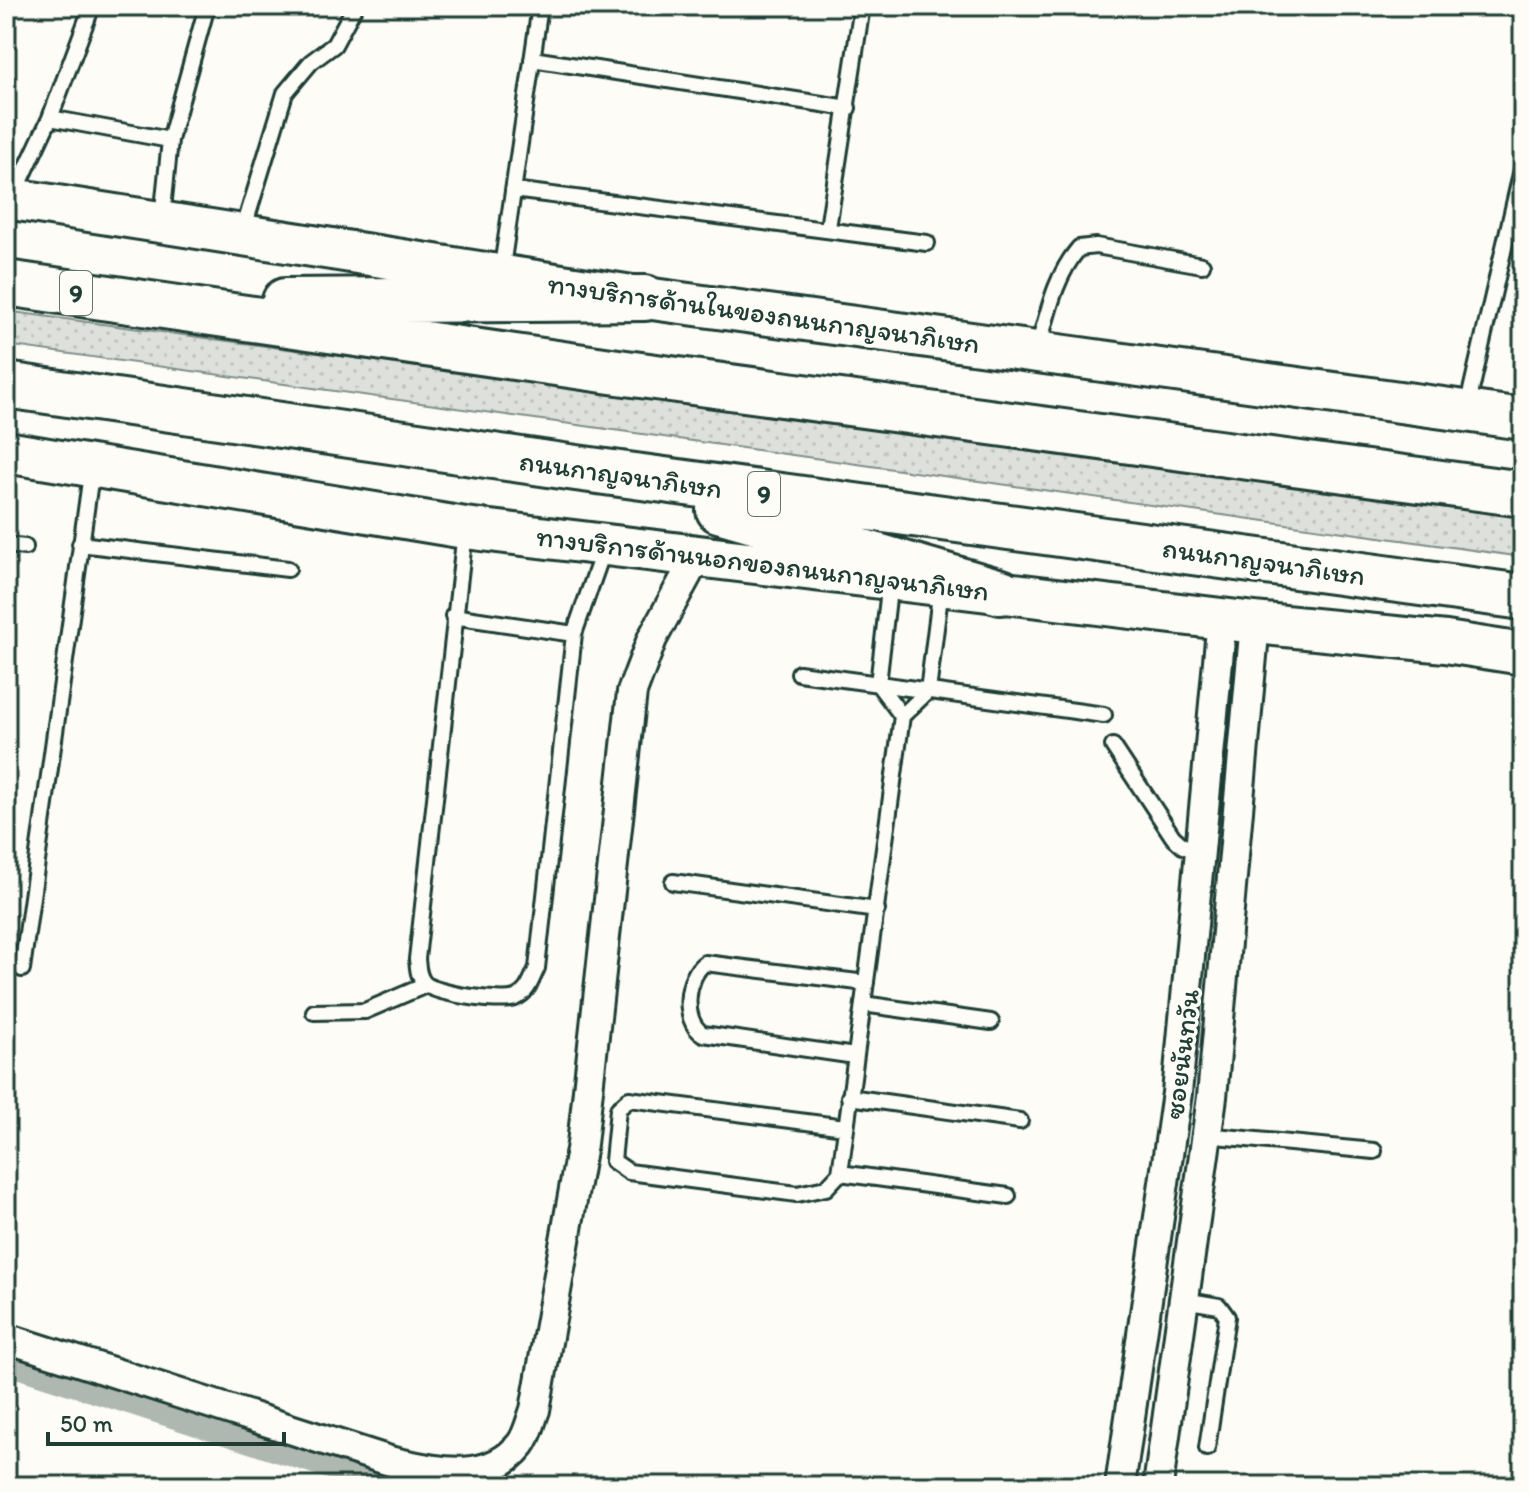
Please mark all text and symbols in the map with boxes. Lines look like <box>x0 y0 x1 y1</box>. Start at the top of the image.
street label: ทางบริการด้านในของถนนกาญจนาภิเษก <box>546 266 982 360</box>
road number: 9 <box>60 271 92 315</box>
street label: ถนนกาญจนาภิเษก <box>517 443 725 505</box>
road number: 9 <box>748 472 780 516</box>
street label: ทางบริการด้านนอกของถนนกาญจนาภิเษก <box>535 518 991 608</box>
street label: ถนนกาญจนาภิเษก <box>1160 530 1368 592</box>
street label: ซอยนันทวัน <box>1156 987 1206 1121</box>
scale bar <box>48 1396 284 1446</box>
text: 50 m <box>60 1409 113 1438</box>

